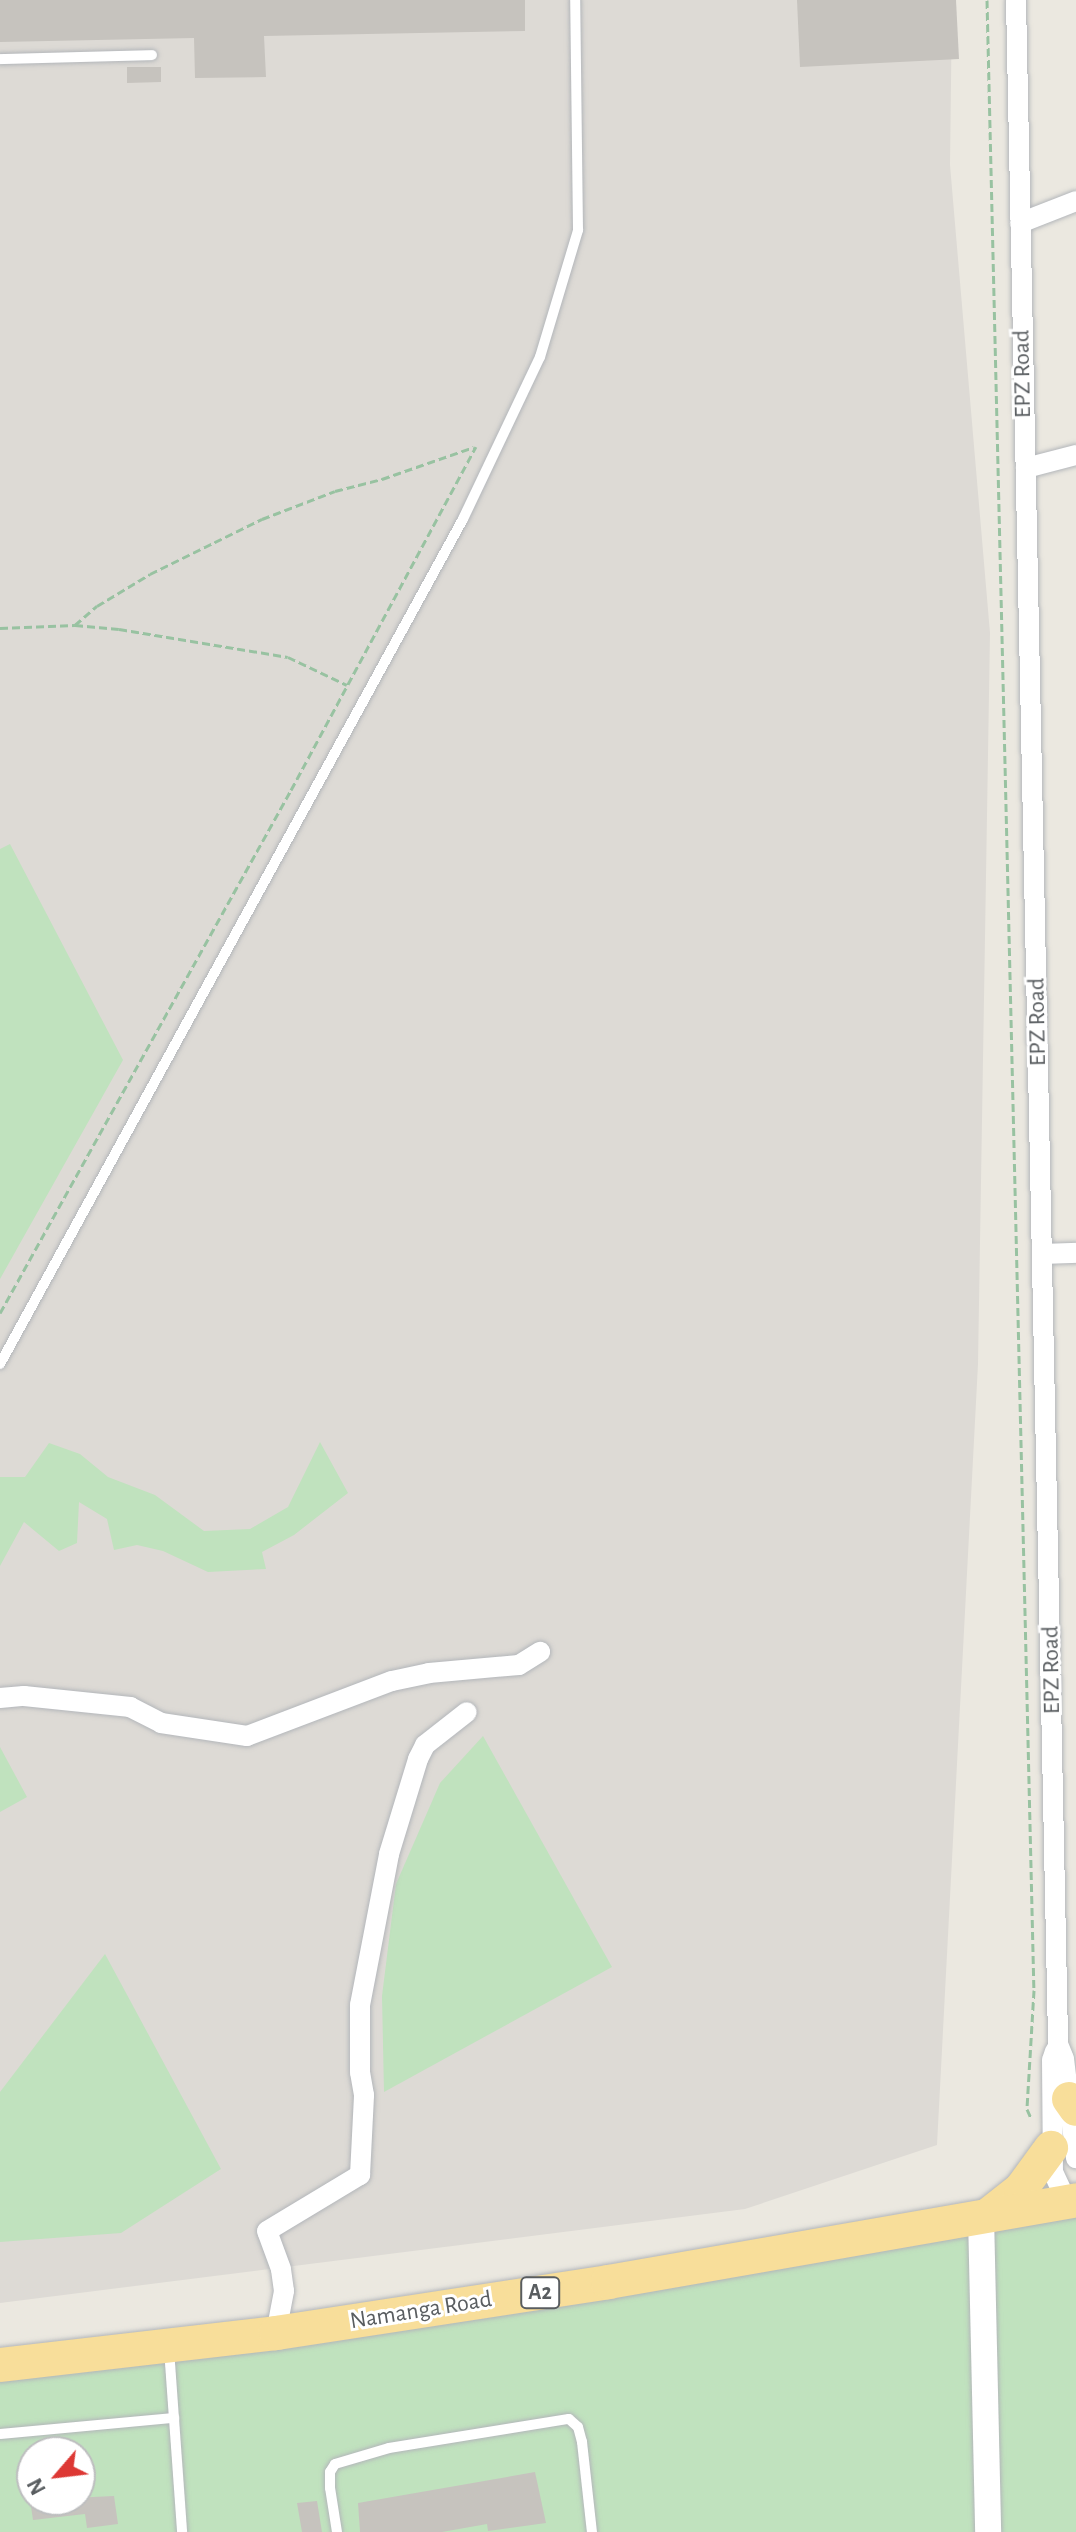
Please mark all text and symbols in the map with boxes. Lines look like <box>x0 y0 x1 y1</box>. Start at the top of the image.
street label: EPZ Road <box>1008 330 1038 418</box>
street label: EPZ Road <box>1023 978 1053 1066</box>
street label: EPZ Road <box>1037 1626 1067 1714</box>
road number: A2 <box>520 2275 560 2311</box>
street label: Namanga Road <box>348 2286 494 2336</box>
north arrow <box>16 2436 96 2516</box>
text: N <box>23 2474 50 2498</box>

